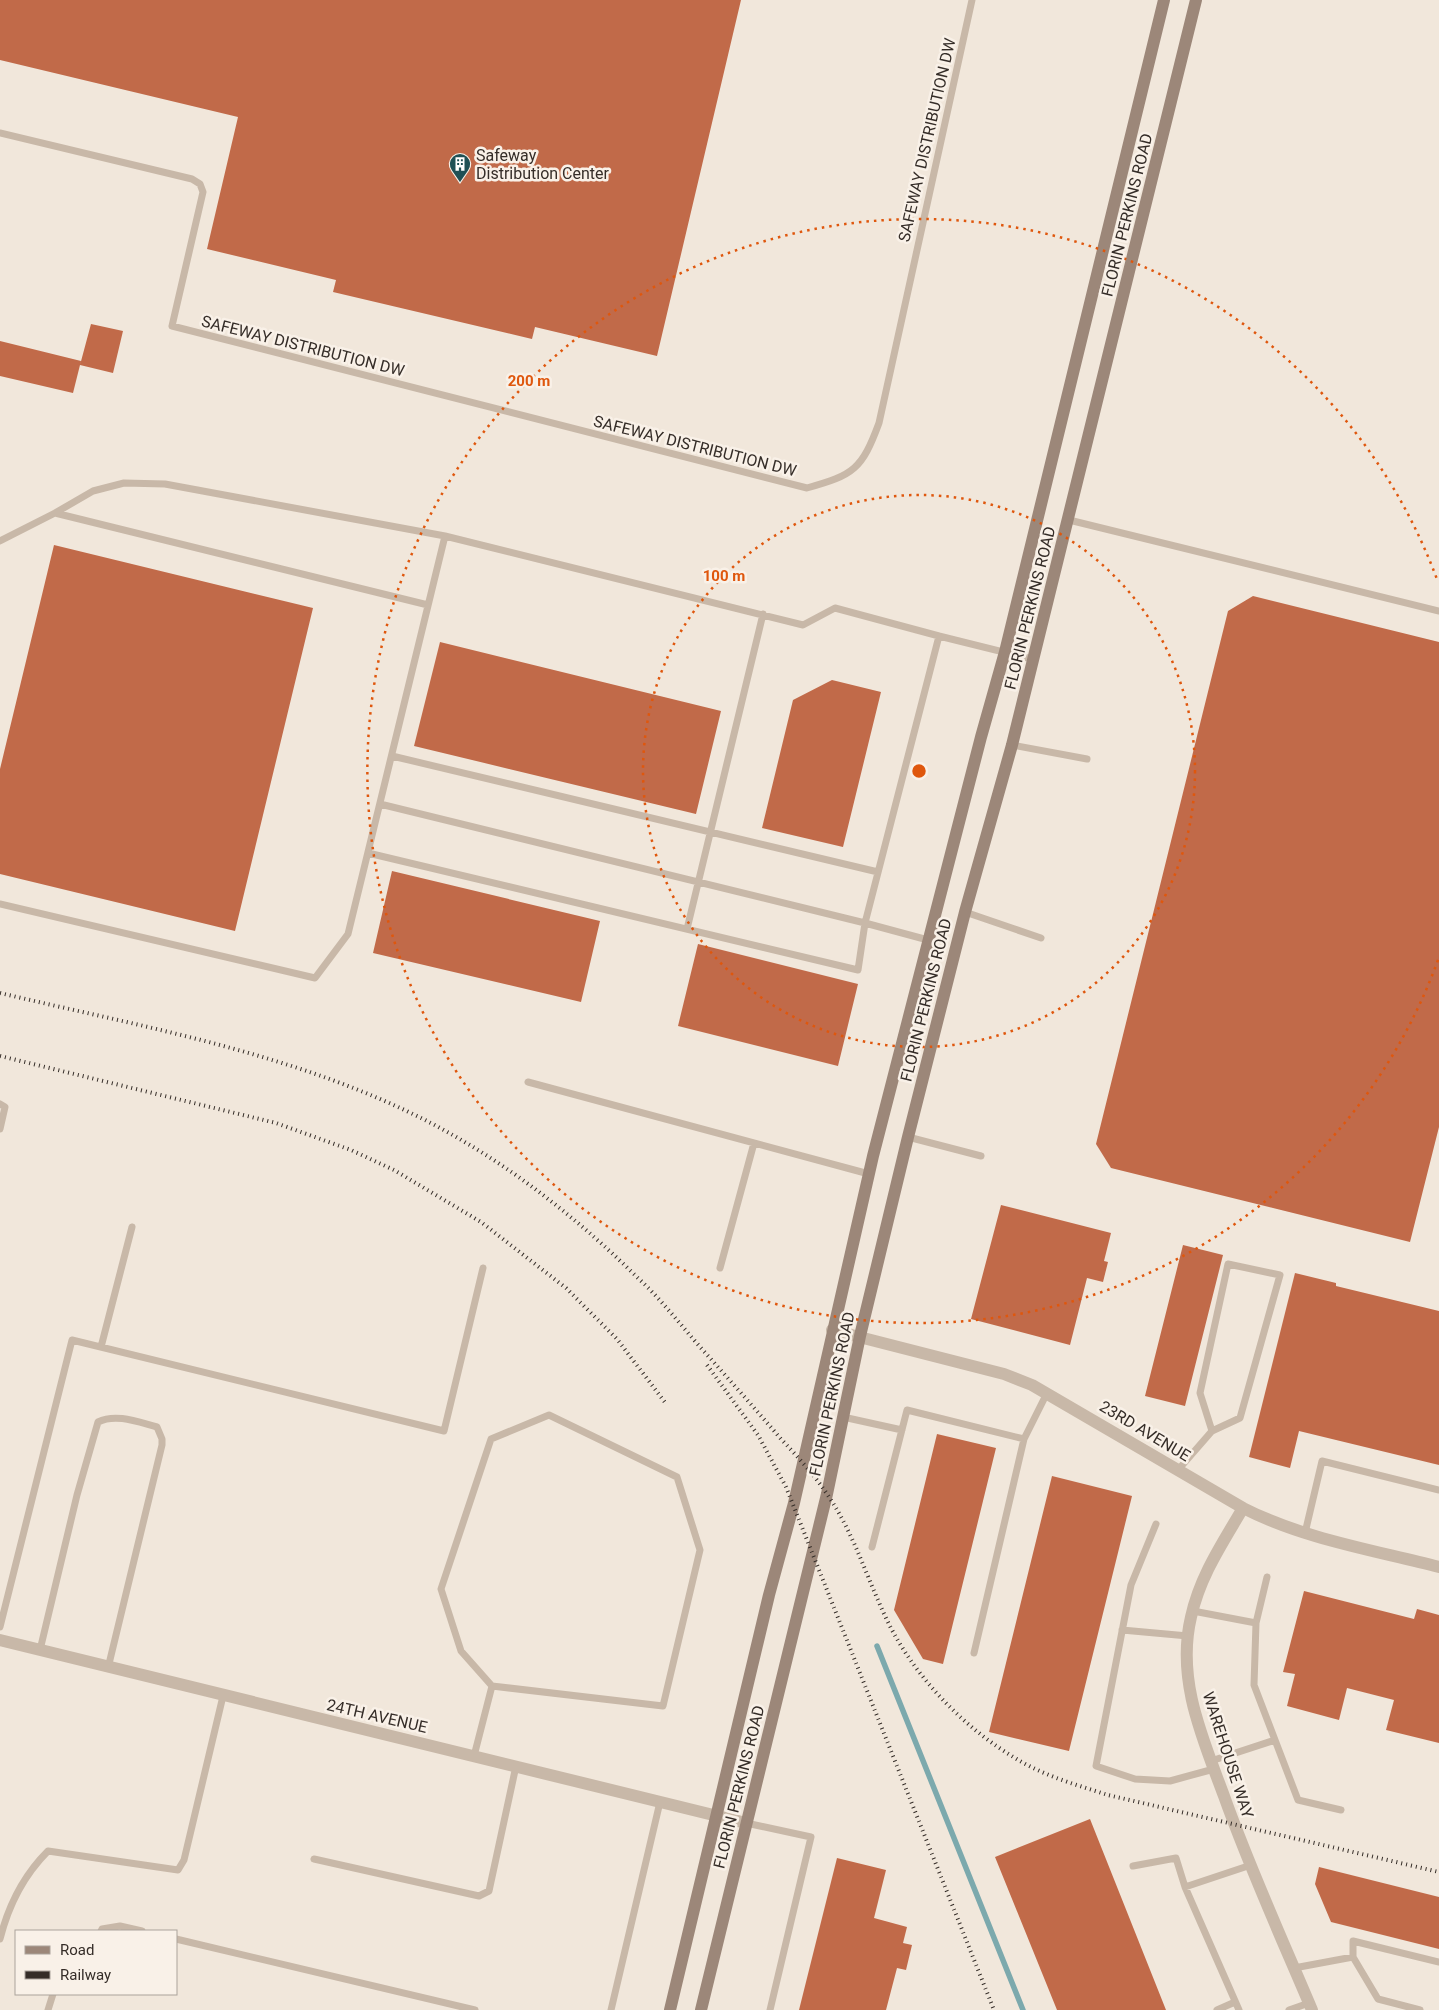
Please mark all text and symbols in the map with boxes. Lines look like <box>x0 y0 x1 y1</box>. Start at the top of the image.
street label: SAFEWAY DISTRIBUTION DW <box>894 36 960 244</box>
street label: FLORIN PERKINS ROAD <box>1098 131 1156 299</box>
place label: Safeway Distribution Center <box>476 146 610 183</box>
building icon: Safeway Distribution Center <box>448 152 472 183</box>
street label: SAFEWAY DISTRIBUTION DW <box>200 312 406 380</box>
text: 200 m <box>508 372 550 390</box>
street label: SAFEWAY DISTRIBUTION DW <box>592 412 798 480</box>
street label: FLORIN PERKINS ROAD <box>1001 524 1059 692</box>
text: 100 m <box>703 567 745 585</box>
centre of rings <box>910 762 928 780</box>
street label: FLORIN PERKINS ROAD <box>897 916 955 1084</box>
street label: FLORIN PERKINS ROAD <box>805 1310 859 1478</box>
street label: 23RD AVENUE <box>1096 1397 1194 1465</box>
street label: WAREHOUSE WAY <box>1199 1689 1258 1821</box>
street label: 24TH AVENUE <box>325 1695 429 1737</box>
street label: FLORIN PERKINS ROAD <box>710 1703 768 1871</box>
legend <box>15 1930 178 1995</box>
text: Road <box>60 1941 94 1959</box>
text: Railway <box>60 1966 111 1984</box>

